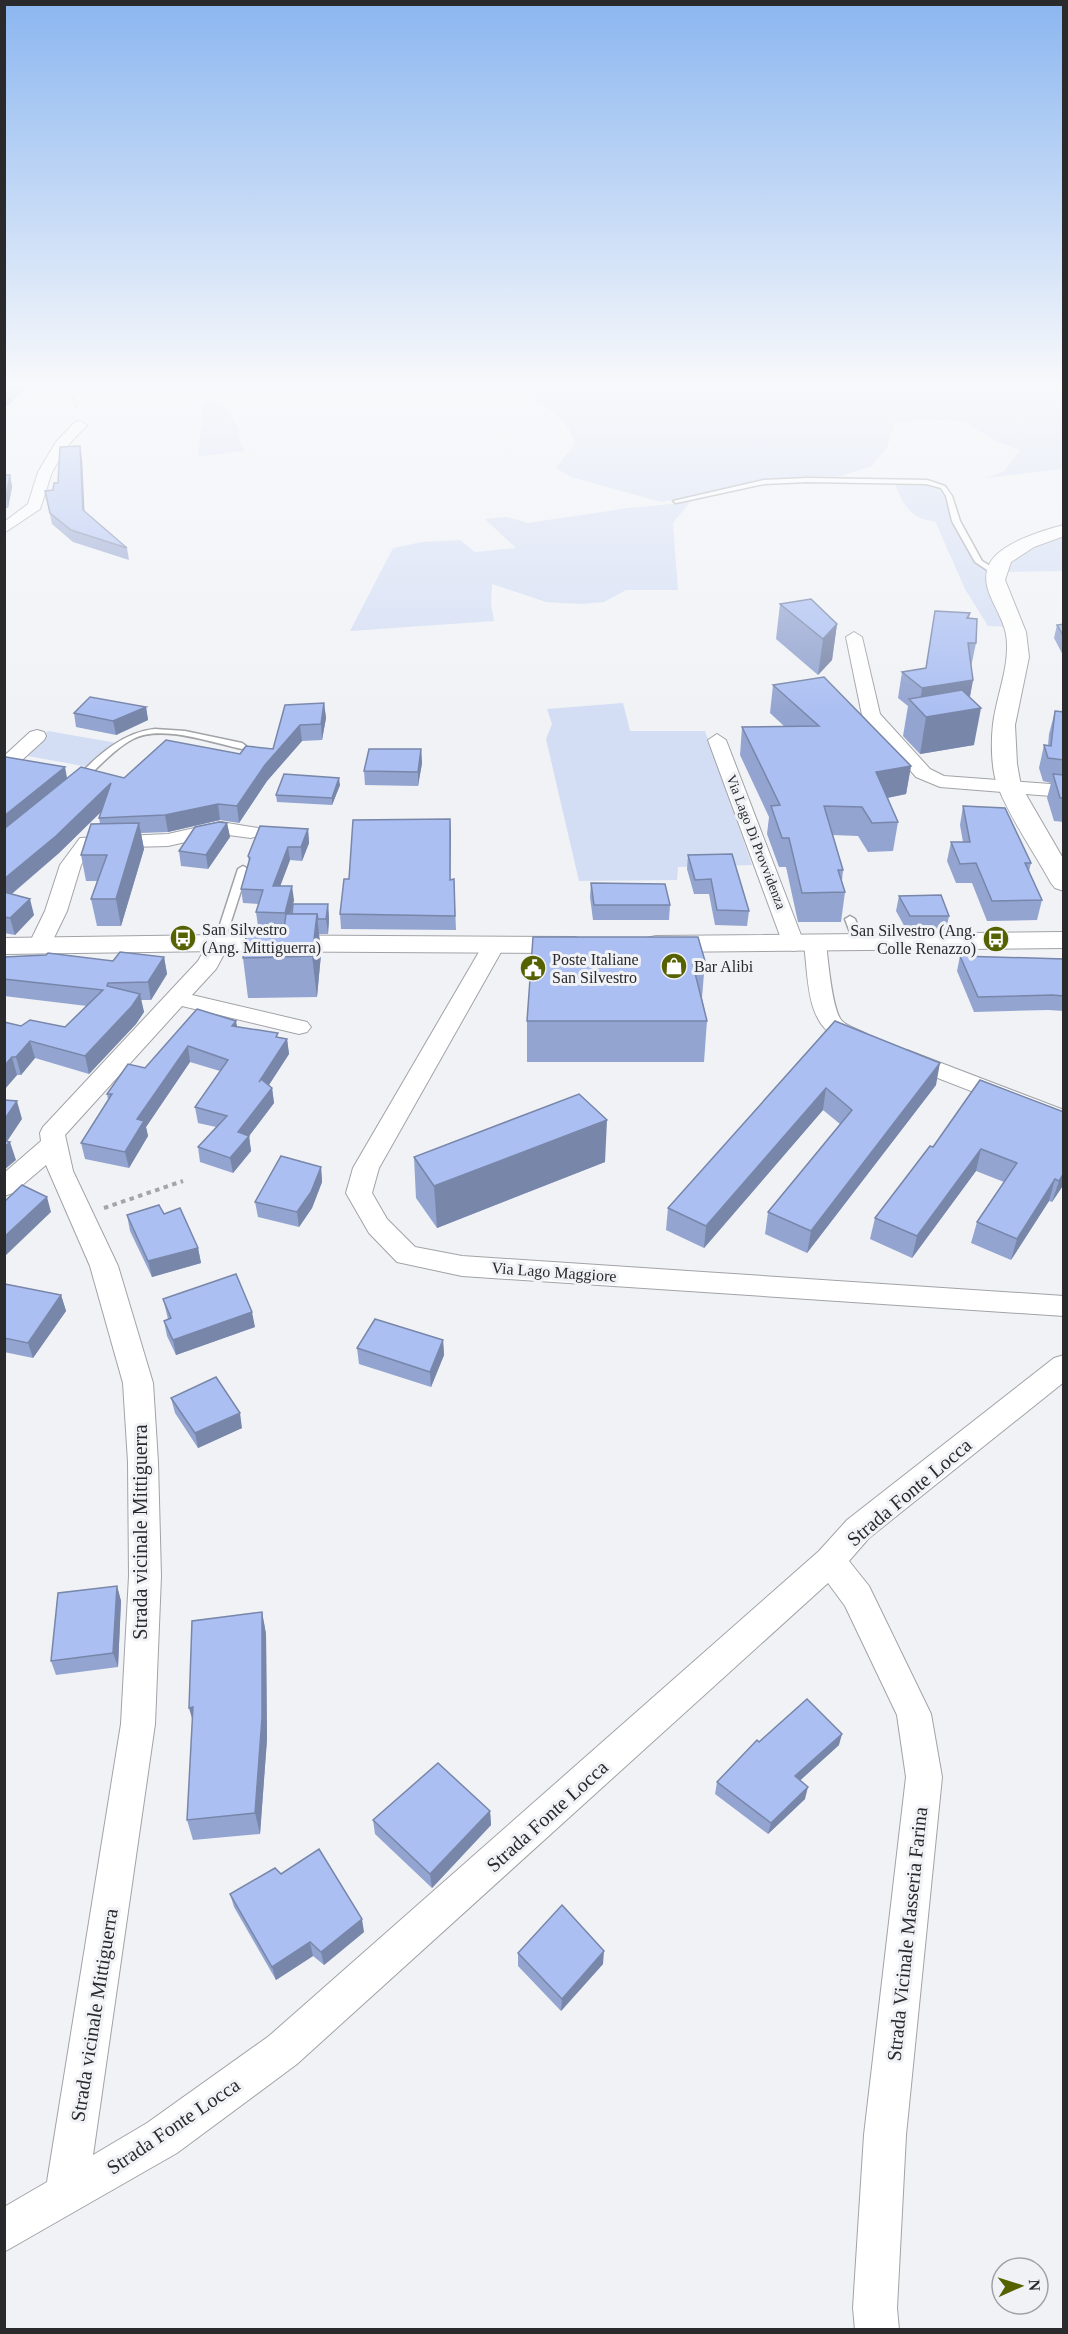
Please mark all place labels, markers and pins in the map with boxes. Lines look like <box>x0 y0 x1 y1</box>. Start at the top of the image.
place label: San Silvestro (Ang. Mittiguerra) <box>202 921 321 957</box>
place label: San Silvestro (Ang. Colle Renazzo) <box>850 922 976 958</box>
bus stop icon: San Silvestro (Ang. Mittiguerra) <box>168 923 198 953</box>
bus stop icon: San Silvestro (Ang. Colle Renazzo) <box>981 924 1011 954</box>
place label: Poste Italiane San Silvestro <box>552 951 639 986</box>
shop icon: Bar Alibi <box>659 951 689 981</box>
public building icon: Poste Italiane San Silvestro <box>518 953 548 983</box>
place label: Bar Alibi <box>694 958 754 975</box>

